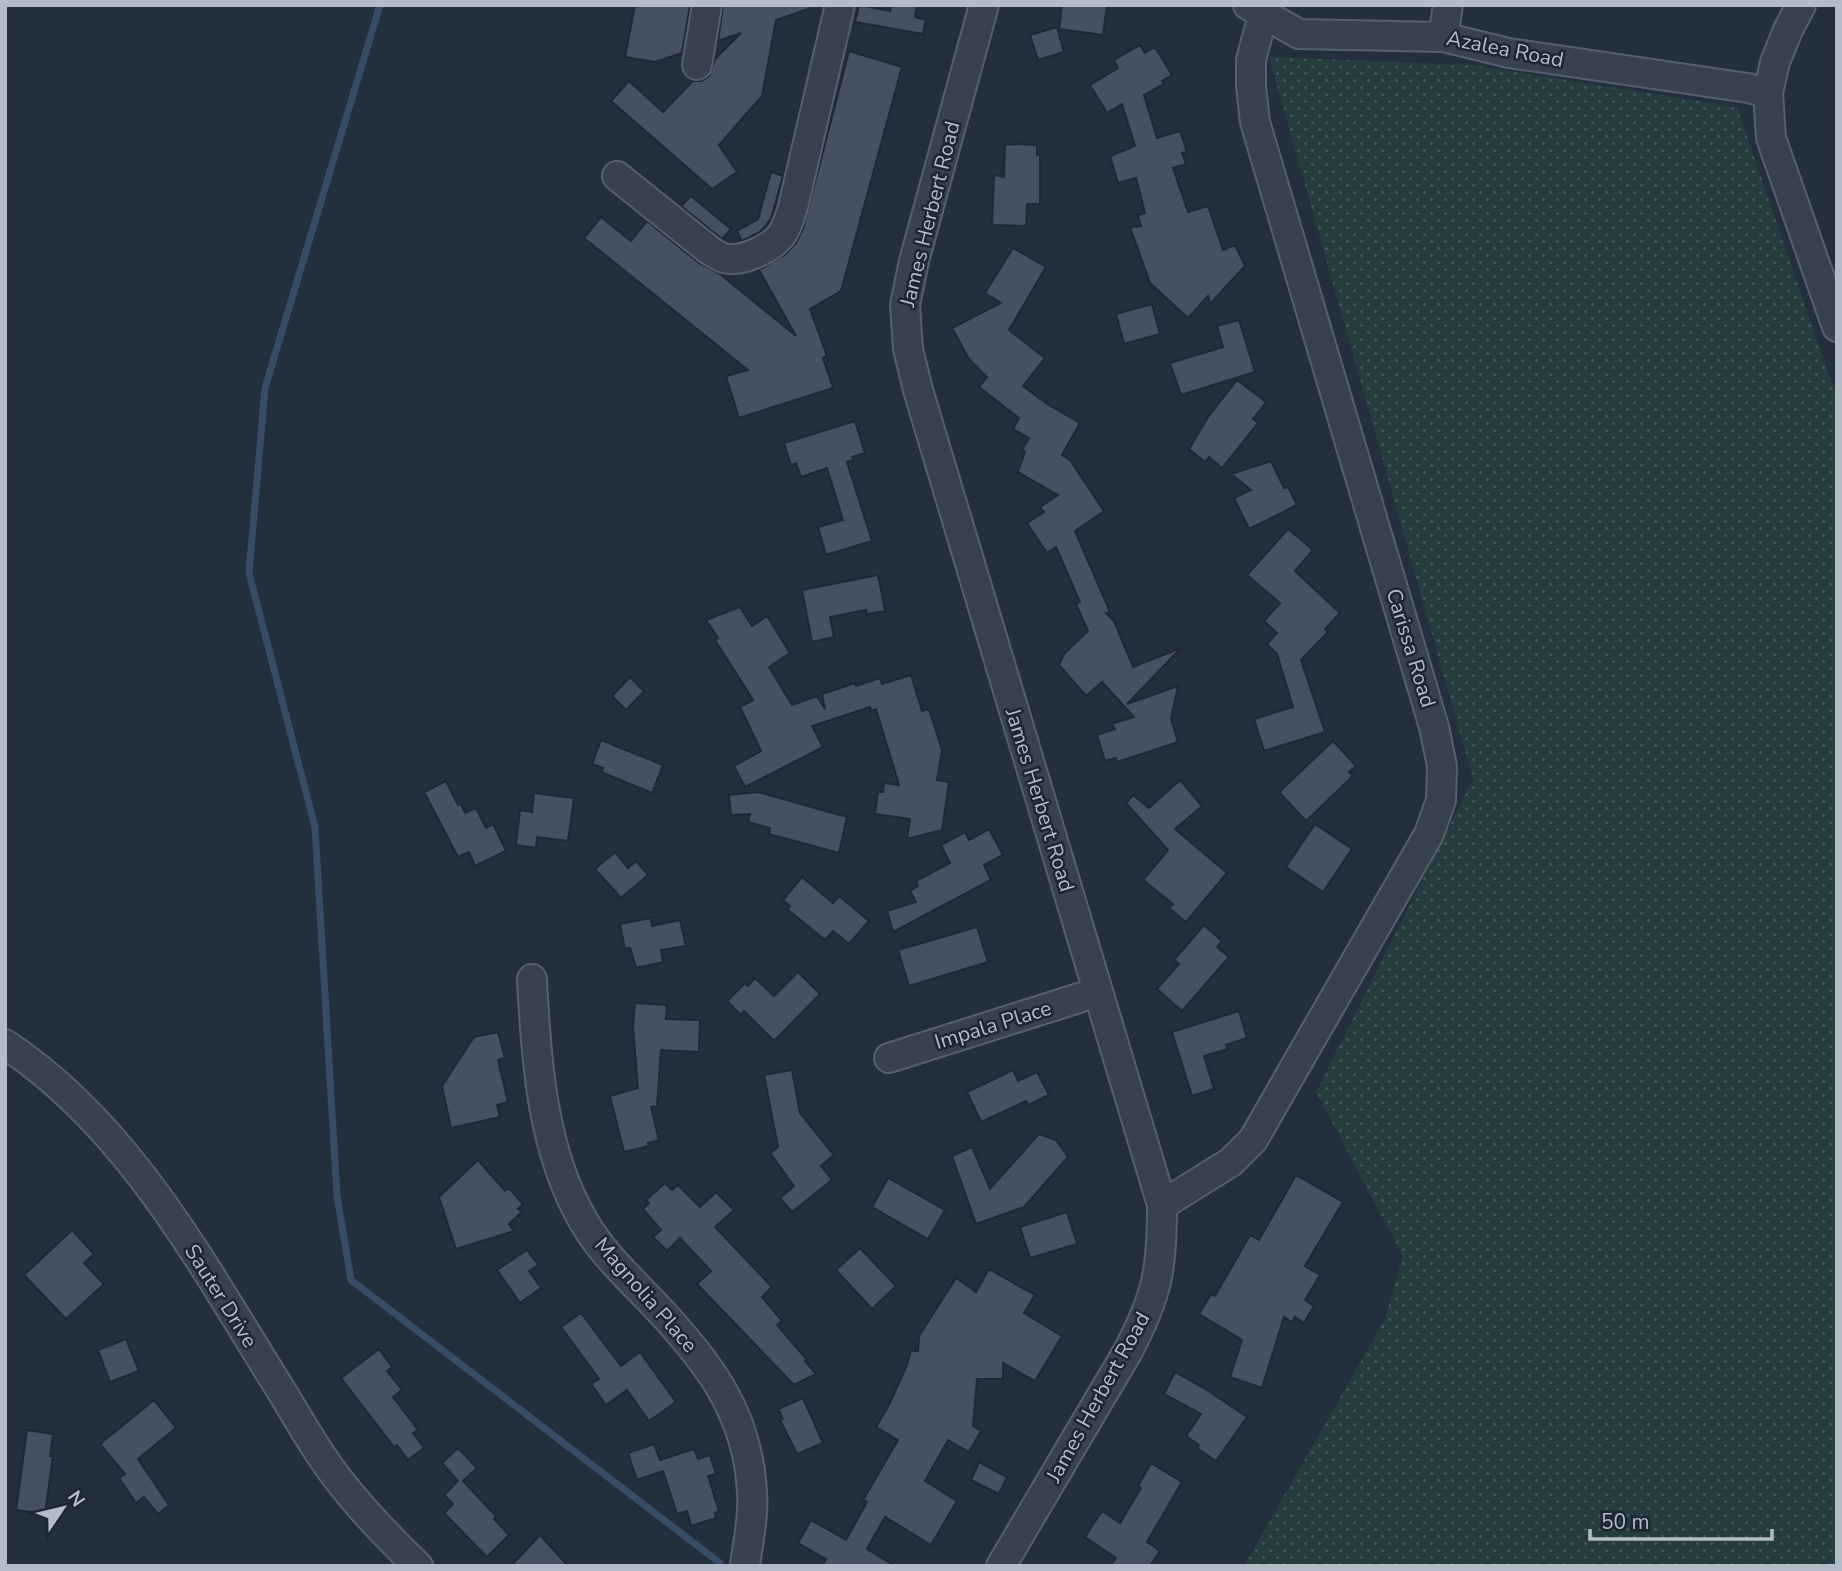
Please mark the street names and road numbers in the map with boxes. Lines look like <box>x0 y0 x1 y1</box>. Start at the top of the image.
street label: Azalea Road <box>1444 24 1566 74</box>
street label: James Herbert Road <box>893 118 967 311</box>
street label: Carissa Road <box>1380 585 1442 711</box>
street label: James Herbert Road <box>998 704 1081 895</box>
street label: Impala Place <box>931 994 1055 1056</box>
street label: Magnolia Place <box>588 1231 704 1359</box>
street label: Sauter Drive <box>178 1239 264 1353</box>
street label: James Herbert Road <box>1039 1307 1156 1488</box>

